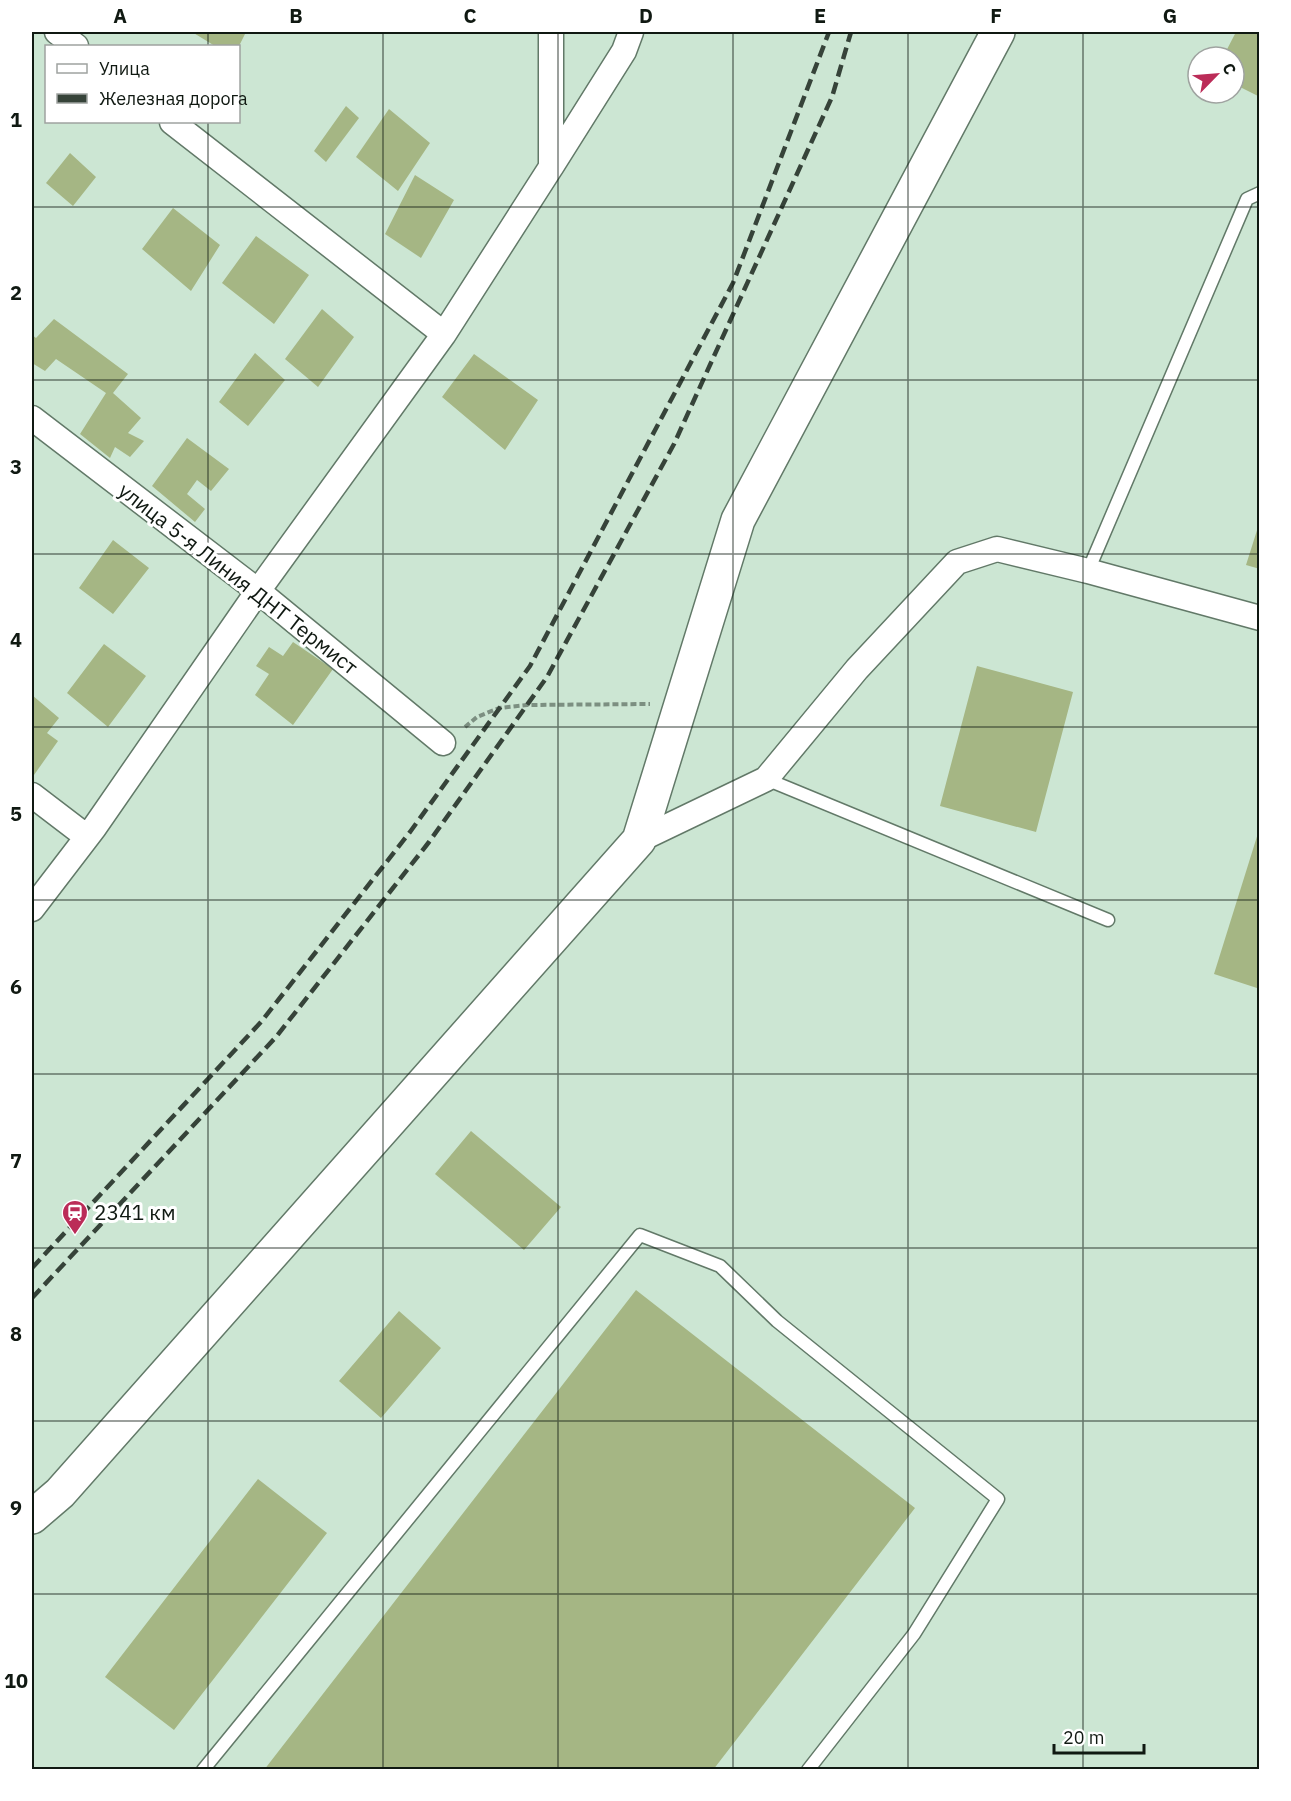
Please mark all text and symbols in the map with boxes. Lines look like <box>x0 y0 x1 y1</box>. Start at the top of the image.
text: A <box>113 2 127 29</box>
text: B <box>289 2 303 29</box>
text: C <box>463 2 477 29</box>
text: D <box>639 2 653 29</box>
text: E <box>814 2 826 29</box>
text: F <box>990 2 1002 29</box>
text: G <box>1163 2 1177 29</box>
legend <box>45 45 240 123</box>
north arrow <box>1186 45 1246 105</box>
text: Улица <box>99 57 150 80</box>
text: С <box>1218 60 1241 78</box>
text: Железная дорога <box>99 87 248 110</box>
text: 1 <box>10 106 22 133</box>
text: 2 <box>10 279 22 306</box>
text: 3 <box>10 453 22 480</box>
street label: улица 5-я Линия ДНТ Термист <box>113 476 364 681</box>
text: 4 <box>10 626 22 653</box>
text: 5 <box>10 800 22 827</box>
text: 6 <box>10 973 22 1000</box>
text: 7 <box>10 1147 22 1174</box>
station icon: 2341 км <box>60 1198 90 1236</box>
place label: 2341 км <box>94 1198 176 1226</box>
text: 8 <box>10 1320 22 1347</box>
text: 9 <box>10 1494 22 1521</box>
text: 10 <box>4 1667 28 1694</box>
scale bar <box>1054 1717 1144 1755</box>
text: 20 m <box>1063 1726 1105 1749</box>

